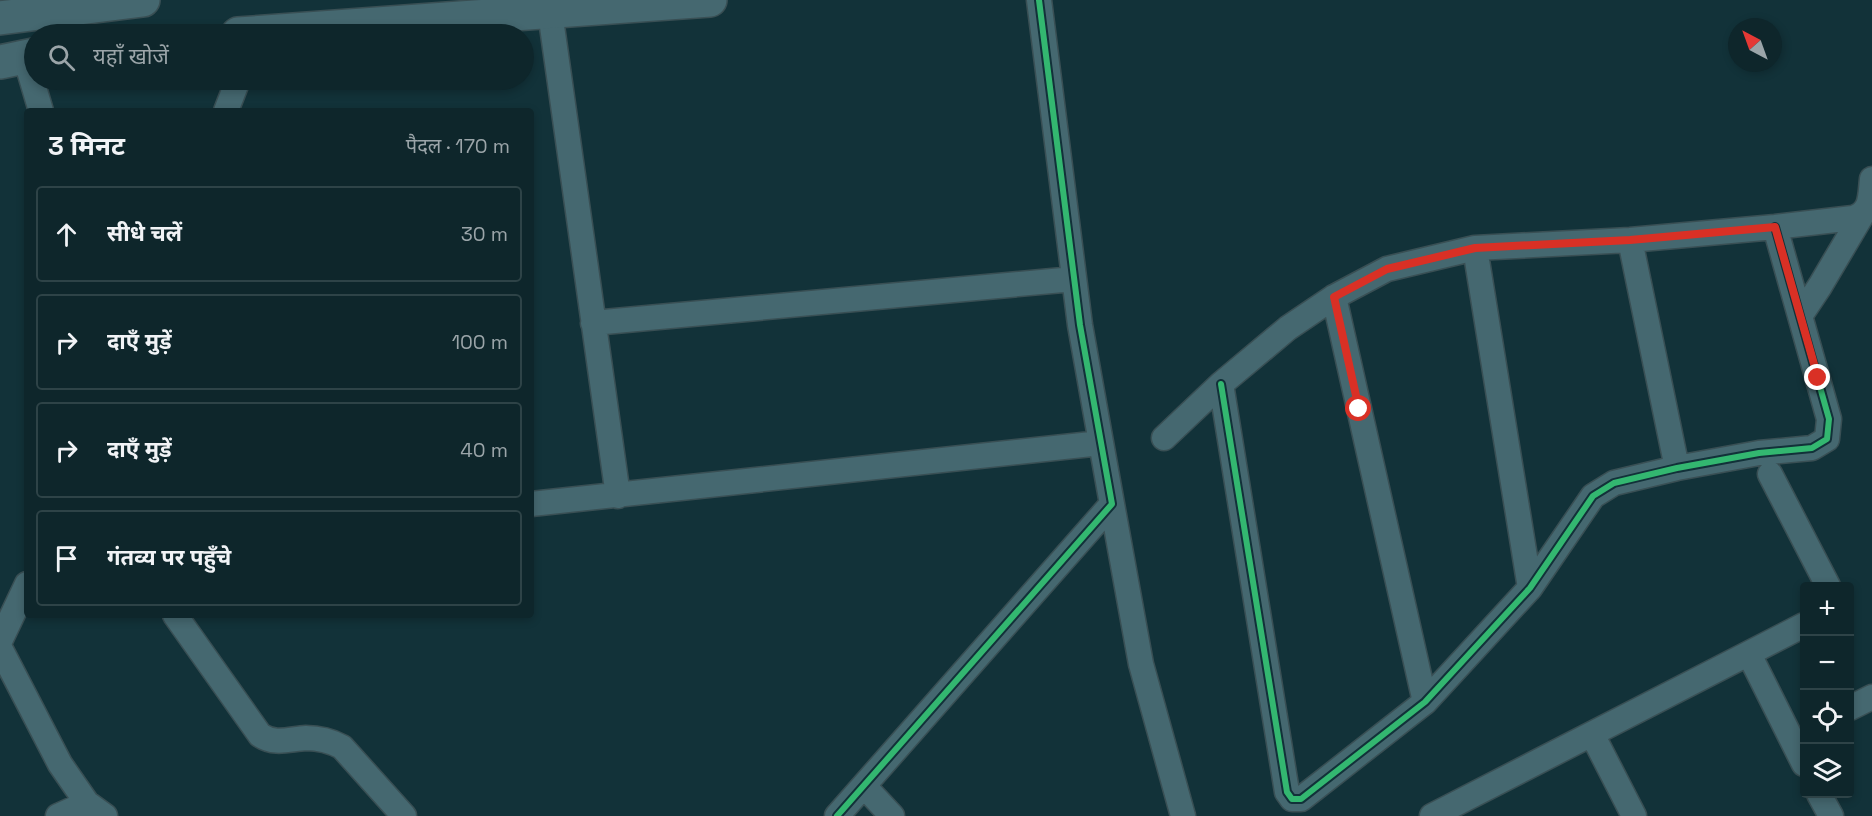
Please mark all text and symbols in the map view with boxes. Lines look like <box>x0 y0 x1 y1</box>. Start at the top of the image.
north arrow <box>1728 18 1782 72</box>
search box <box>24 24 534 90</box>
icon: search <box>45 41 78 74</box>
text: यहाँ खोजें <box>93 42 169 70</box>
text: 3 मिनट <box>48 129 125 163</box>
text: पैदल · 170 m <box>406 133 510 159</box>
icon: ahead <box>50 218 83 251</box>
text: सीधे चलें <box>107 219 182 247</box>
text: 30 m <box>461 221 508 247</box>
icon: right <box>50 326 83 359</box>
text: दाएँ मुड़ें <box>107 327 172 355</box>
text: 100 m <box>452 329 508 355</box>
route end <box>1804 364 1830 390</box>
route start <box>1345 395 1371 421</box>
icon: right <box>50 434 83 467</box>
text: दाएँ मुड़ें <box>107 435 172 463</box>
text: 40 m <box>460 437 508 463</box>
icon: arrive <box>50 542 83 575</box>
text: गंतव्य पर पहुँचे <box>107 543 231 571</box>
map controls <box>1800 582 1854 798</box>
button: + <box>1800 582 1854 636</box>
button: − <box>1800 636 1854 690</box>
button: locate <box>1800 690 1854 744</box>
button: layers <box>1800 744 1854 798</box>

